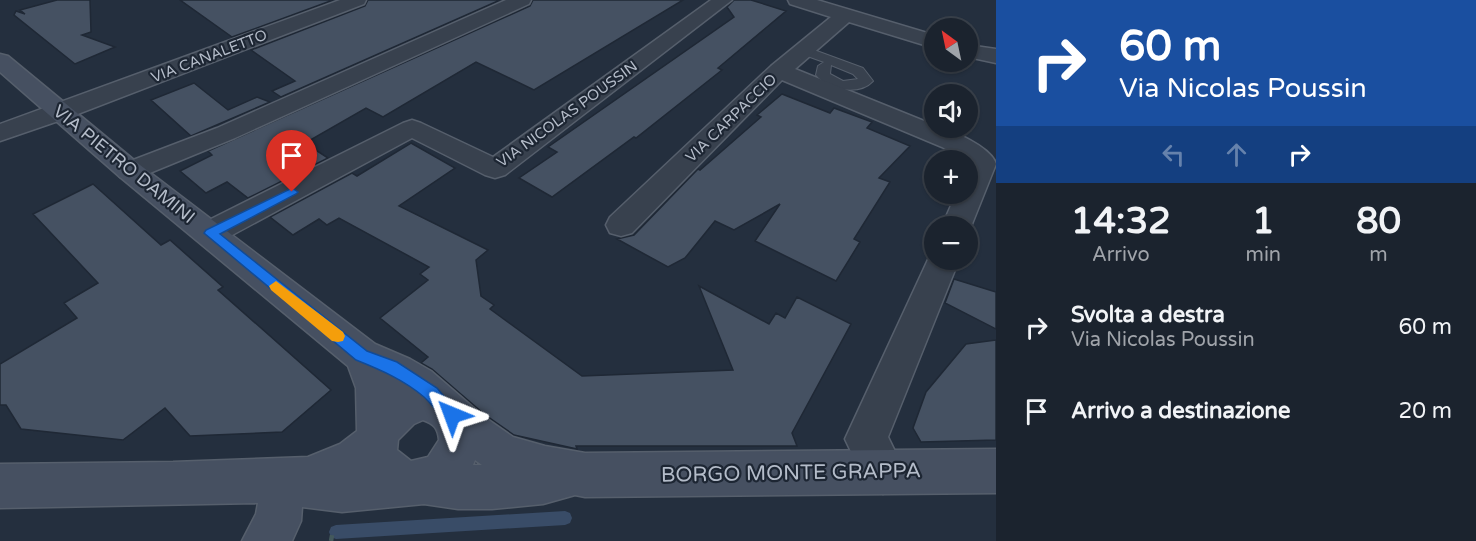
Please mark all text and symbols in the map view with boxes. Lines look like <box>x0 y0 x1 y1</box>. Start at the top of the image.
north arrow <box>924 18 978 72</box>
map controls <box>924 18 978 270</box>
text: 60 m <box>1119 21 1221 72</box>
icon: right <box>1020 24 1098 102</box>
street label: VIA CANALETTO <box>148 26 270 86</box>
street label: VIA NICOLAS POUSSIN <box>493 57 641 171</box>
street label: VIA CARPACCIO <box>682 70 780 166</box>
text: Via Nicolas Poussin <box>1119 72 1367 105</box>
button: sound <box>924 84 978 138</box>
street label: VIA PIETRO DAMINI <box>49 100 199 228</box>
pin <box>266 130 317 192</box>
icon: left <box>1157 138 1190 171</box>
icon: ahead <box>1220 138 1253 171</box>
icon: right <box>1283 138 1316 171</box>
icon: arrive <box>275 139 308 172</box>
button: + <box>924 150 978 204</box>
text: 14:32 <box>1071 200 1171 243</box>
text: 1 <box>1252 200 1275 243</box>
text: 80 <box>1356 200 1401 243</box>
button: − <box>924 216 978 270</box>
text: Arrivo <box>1092 243 1150 267</box>
text: min <box>1246 243 1281 267</box>
text: m <box>1369 243 1388 267</box>
text: Svolta a destra <box>1071 302 1225 328</box>
icon: right <box>1020 311 1053 344</box>
text: 60 m <box>1398 314 1452 340</box>
text: Via Nicolas Poussin <box>1071 328 1255 352</box>
position arrow <box>420 383 484 447</box>
icon: arrive <box>1020 395 1053 428</box>
text: Arrivo a destinazione <box>1071 398 1290 424</box>
text: 20 m <box>1398 398 1452 424</box>
street label: BORGO MONTE GRAPPA <box>661 458 921 488</box>

